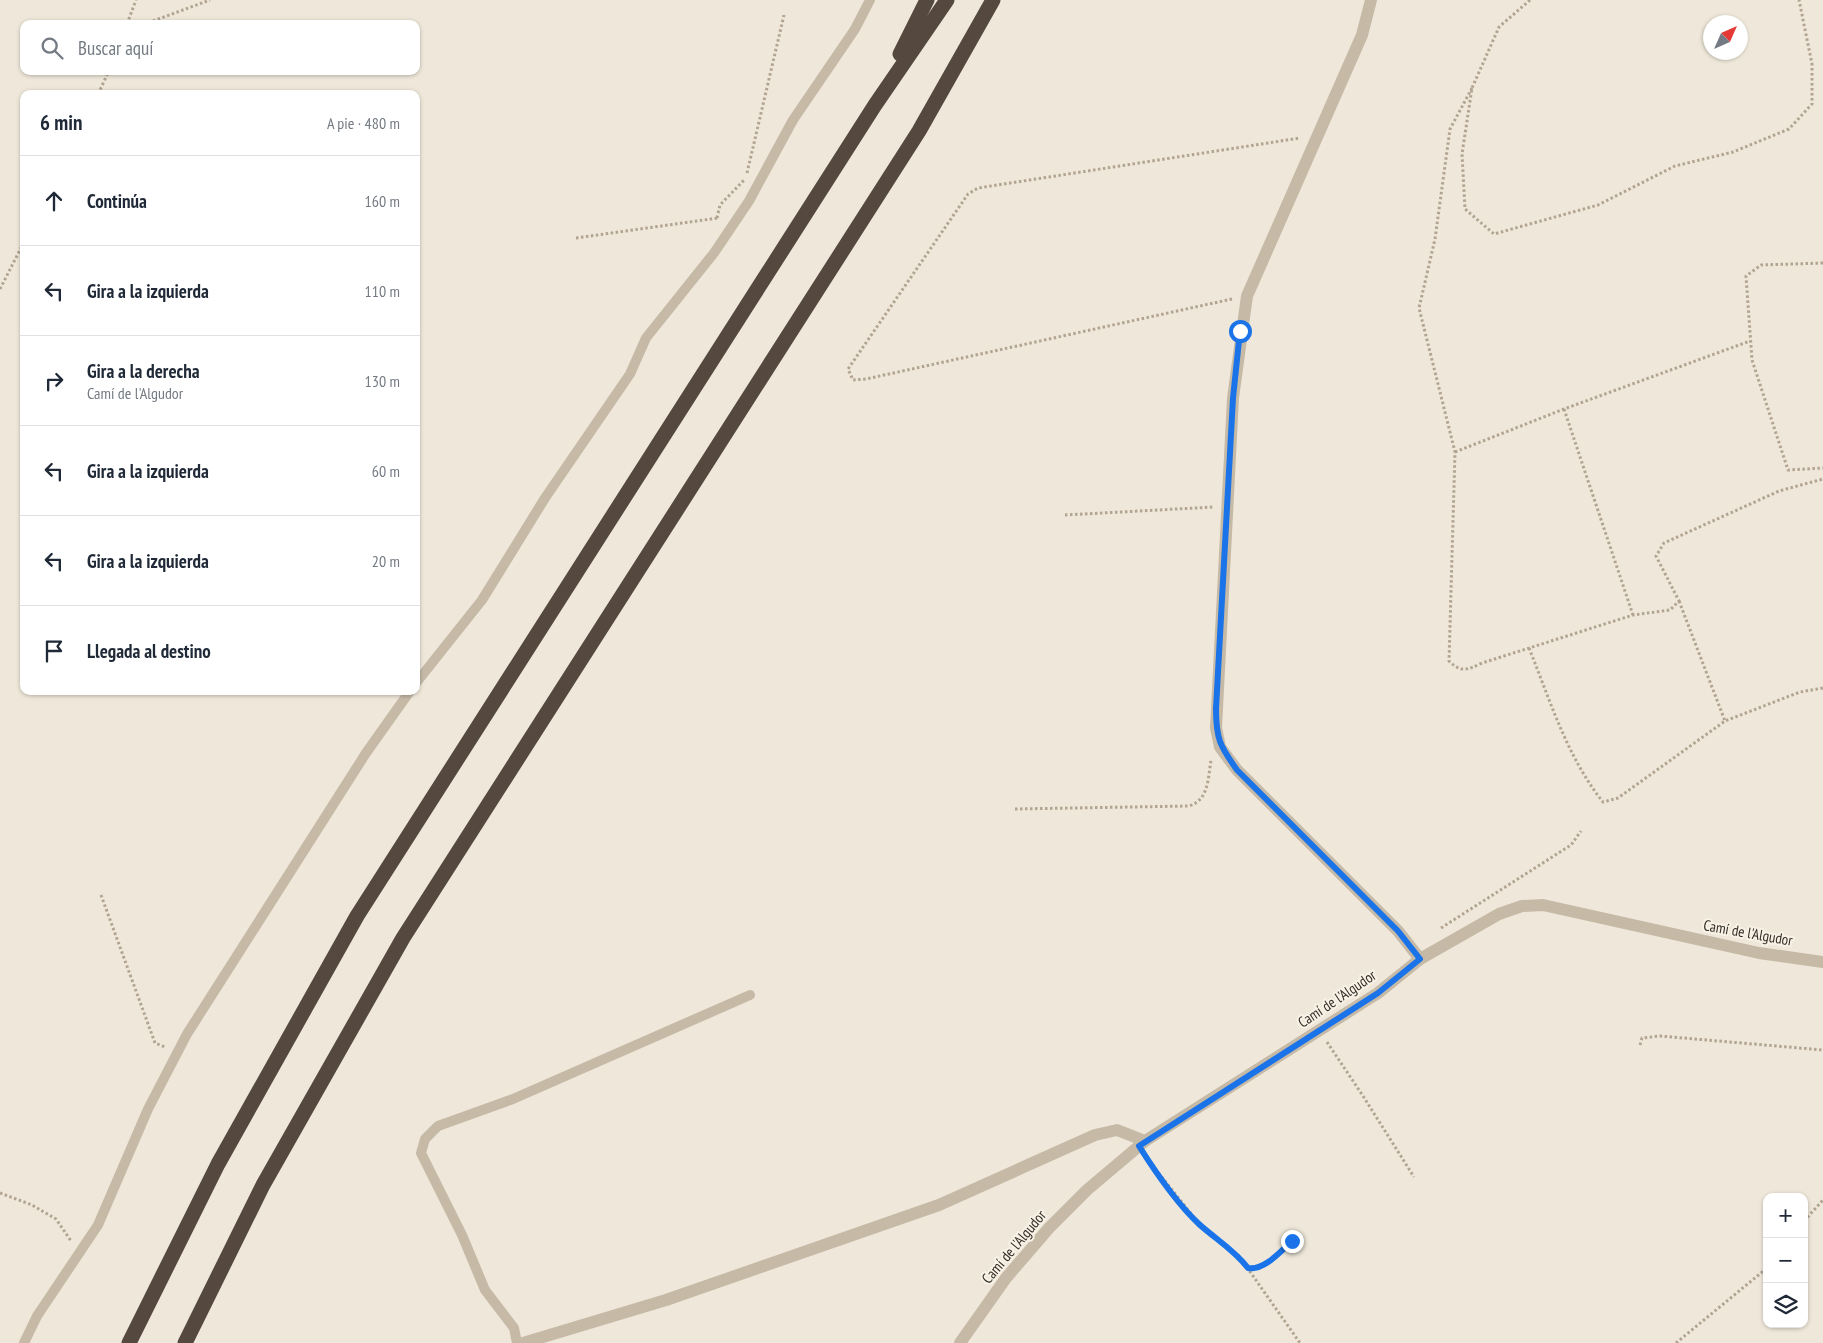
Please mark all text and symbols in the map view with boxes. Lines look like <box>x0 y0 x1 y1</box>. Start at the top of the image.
north arrow <box>1703 15 1748 60</box>
search box <box>20 20 420 75</box>
icon: search <box>38 34 66 62</box>
text: Buscar aquí <box>78 36 153 60</box>
text: 6 min <box>40 109 82 136</box>
text: A pie · 480 m <box>327 113 400 133</box>
icon: ahead <box>40 187 68 215</box>
text: Continúa <box>87 189 147 213</box>
text: 160 m <box>365 191 400 211</box>
icon: left <box>40 277 68 305</box>
text: Gira a la izquierda <box>87 279 209 303</box>
text: 110 m <box>365 281 400 301</box>
route start <box>1229 320 1252 343</box>
text: Gira a la derecha <box>87 359 200 383</box>
icon: right <box>40 367 68 395</box>
text: 130 m <box>365 371 400 391</box>
text: Camí de l'Algudor <box>87 383 183 403</box>
icon: left <box>40 457 68 485</box>
text: Gira a la izquierda <box>87 459 209 483</box>
text: 60 m <box>372 461 400 481</box>
icon: left <box>40 547 68 575</box>
text: Gira a la izquierda <box>87 549 209 573</box>
text: 20 m <box>372 551 400 571</box>
icon: arrive <box>40 637 68 665</box>
text: Llegada al destino <box>87 639 211 663</box>
street label: Camí de l'Algudor <box>1702 915 1795 950</box>
street label: Camí de l'Algudor <box>1294 965 1380 1032</box>
map controls <box>1763 1193 1808 1328</box>
button: + <box>1763 1193 1808 1238</box>
street label: Camí de l'Algudor <box>977 1205 1050 1287</box>
route end <box>1281 1230 1304 1253</box>
button: − <box>1763 1238 1808 1283</box>
button: layers <box>1763 1283 1808 1328</box>

